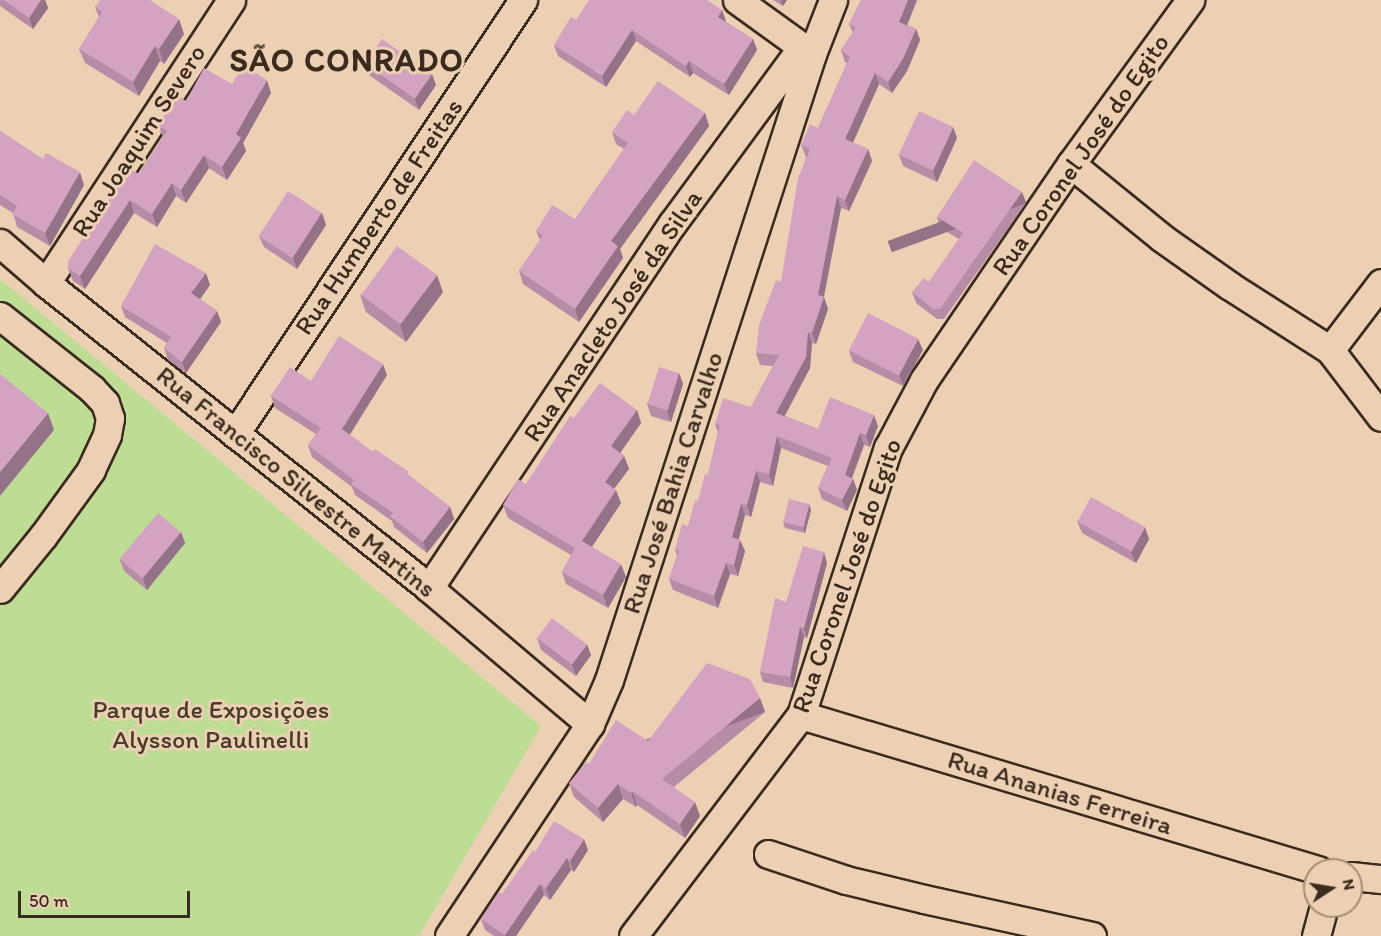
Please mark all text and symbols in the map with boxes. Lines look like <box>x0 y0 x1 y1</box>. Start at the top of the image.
street label: Rua Coronel José do Egito <box>986 28 1176 282</box>
street label: Rua Joaquim Severo <box>65 39 213 243</box>
district label: SÃO CONRADO <box>230 41 464 79</box>
street label: Rua Humberto de Freitas <box>288 93 470 341</box>
street label: Rua Anacleto José da Silva <box>517 184 709 448</box>
street label: Rua José Bahia Carvalho <box>616 348 730 618</box>
street label: Rua Francisco Silvestre Martins <box>150 360 442 604</box>
street label: Rua Coronel José do Egito <box>785 435 909 717</box>
park label: Parque de Exposições Alysson Paulinelli <box>92 694 330 756</box>
street label: Rua Ananias Ferreira <box>944 744 1176 842</box>
north arrow <box>1303 858 1363 918</box>
text: N <box>1339 877 1360 892</box>
scale bar <box>21 879 194 917</box>
text: 50 m <box>29 890 69 912</box>

